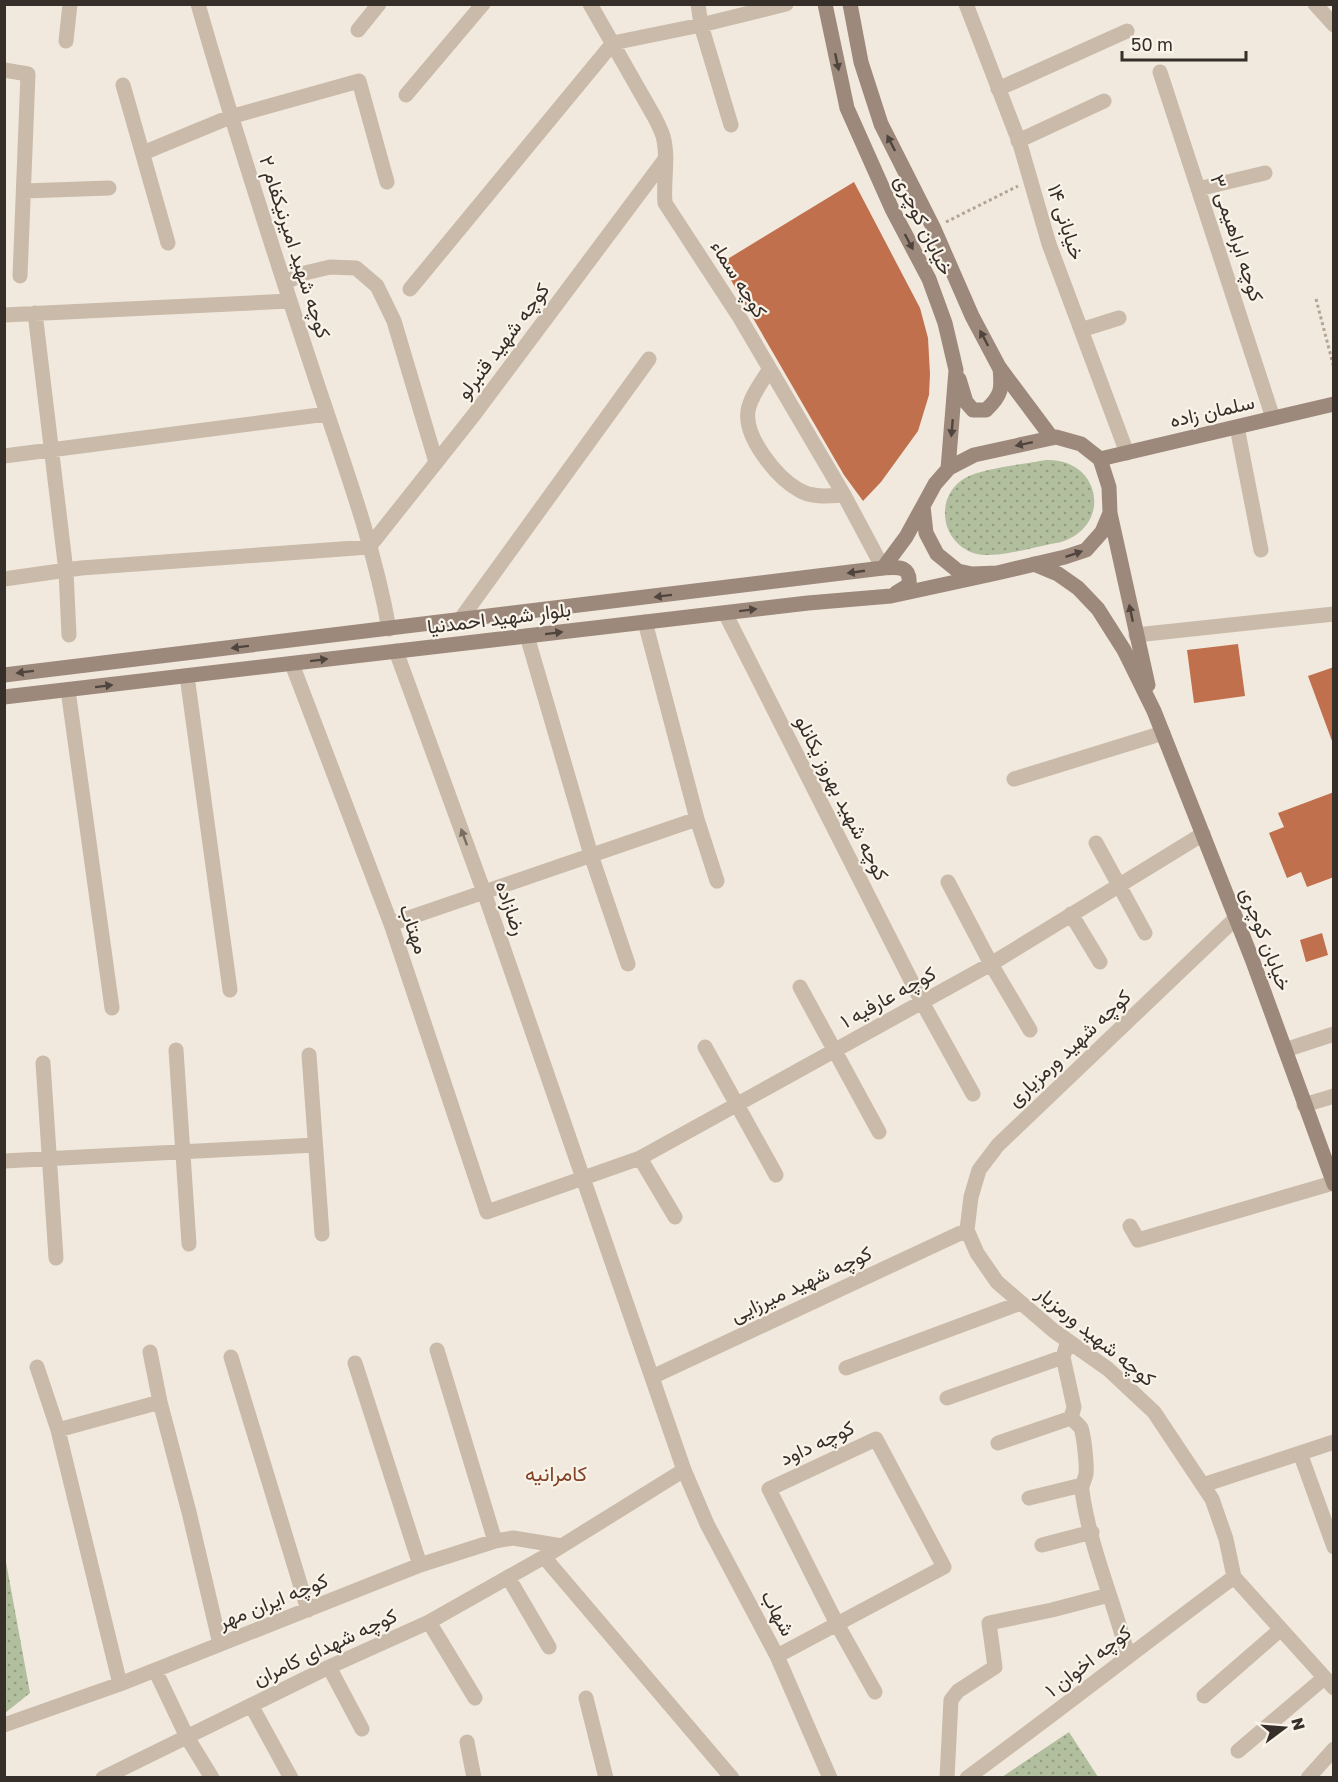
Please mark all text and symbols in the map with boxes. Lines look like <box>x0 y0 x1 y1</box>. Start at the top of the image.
scale bar <box>1122 24 1246 62</box>
text: 50 m <box>1131 33 1173 55</box>
one-way arrow <box>833 52 843 71</box>
one-way arrow <box>886 135 895 152</box>
street label: کوچه شهید امیرنیکفام ۲ <box>252 152 337 342</box>
street label: خیابان کوچری <box>888 171 959 280</box>
street label: کوچه ابراهیمی ۳ <box>1203 171 1270 305</box>
street label: خیابانی ۱۴ <box>1043 181 1090 263</box>
one-way arrow <box>904 234 914 251</box>
street label: کوچه سماء <box>704 235 773 323</box>
street label: کوچه شهید قنبرلو <box>451 278 556 405</box>
one-way arrow <box>979 329 989 346</box>
street label: سلمان زاده <box>1167 389 1257 433</box>
one-way arrow <box>947 418 956 437</box>
one-way arrow <box>1014 440 1033 449</box>
one-way arrow <box>1065 548 1083 558</box>
one-way arrow <box>847 568 866 577</box>
one-way arrow <box>653 591 672 601</box>
street label: بلوار شهید احمدنیا <box>426 596 572 640</box>
one-way arrow <box>1126 603 1135 622</box>
one-way arrow <box>739 605 758 615</box>
one-way arrow <box>545 628 564 638</box>
one-way arrow <box>230 642 249 651</box>
one-way arrow <box>309 656 328 665</box>
one-way arrow <box>16 668 35 677</box>
one-way arrow <box>95 681 114 690</box>
street label: کوچه شهید بهروز یکانلو <box>788 711 895 885</box>
one-way arrow <box>458 828 468 846</box>
street label: رضازاده <box>490 877 532 939</box>
street label: خیابان کوچری <box>1233 884 1298 995</box>
street label: مهتاب <box>393 901 435 957</box>
street label: کوچه عارفیه ۱ <box>836 960 941 1035</box>
street label: کوچه شهید ورمزیاری <box>1002 984 1137 1113</box>
street label: کوچه شهید میرزایی <box>726 1240 876 1329</box>
street label: کوچه شهید ورمزیار <box>1030 1279 1161 1393</box>
street label: کوچه داود <box>776 1414 859 1472</box>
district label: کامرانیه <box>525 1460 587 1487</box>
street label: کوچه ایران مهر <box>213 1567 332 1636</box>
street label: شهاب <box>755 1585 801 1641</box>
street label: کوچه شهدای کامران <box>249 1602 402 1693</box>
street label: کوچه اخوان ۱ <box>1040 1619 1137 1704</box>
north arrow <box>1254 1698 1314 1758</box>
text: N <box>1287 1715 1310 1732</box>

